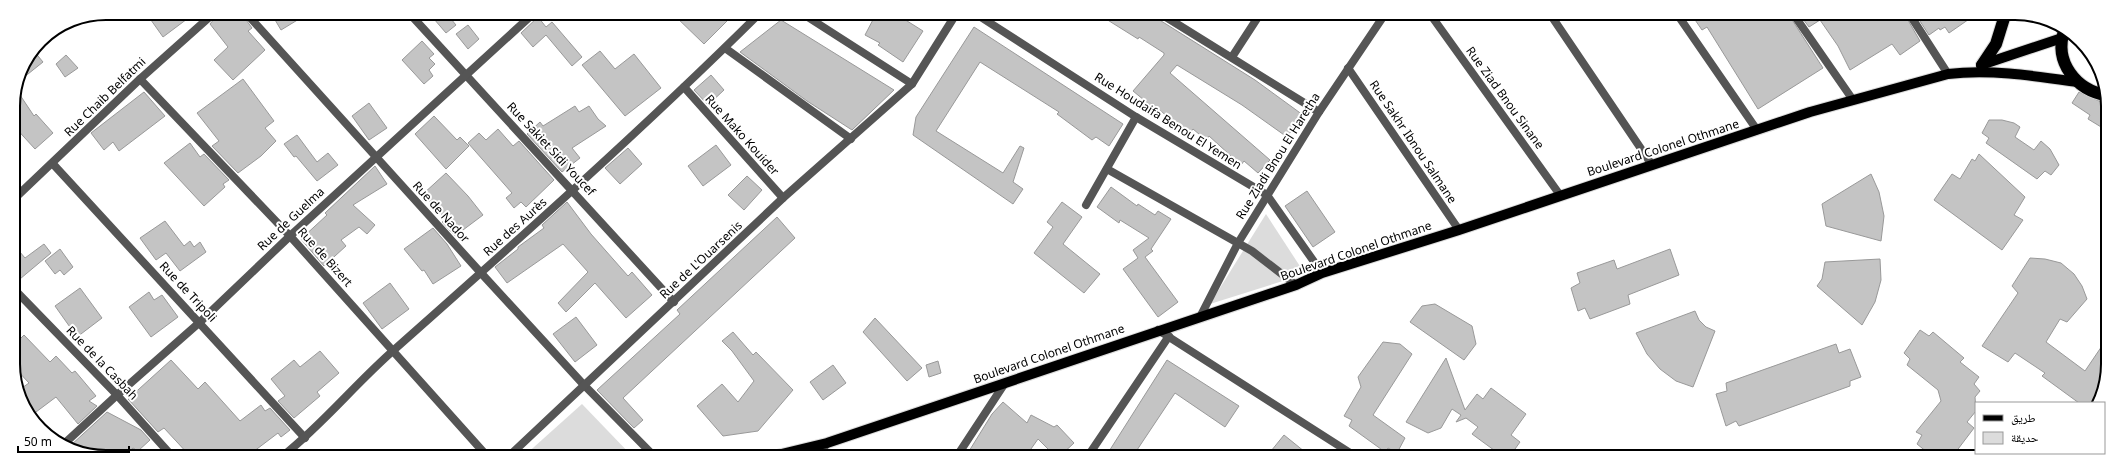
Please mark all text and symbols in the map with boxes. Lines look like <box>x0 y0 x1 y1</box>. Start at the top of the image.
street label: Rue Ziad Bnou Sinane <box>1462 43 1549 153</box>
street label: Rue Chaib Belfatmi <box>60 53 149 140</box>
street label: Rue Houdaifa Benou El Yemen <box>1091 68 1245 173</box>
street label: Rue Sakhr Ibnou Salmane <box>1366 77 1461 207</box>
street label: Rue Ziadi Bnou El Haretha <box>1232 89 1324 222</box>
street label: Rue Mako Kouider <box>701 91 783 179</box>
street label: Rue Sakiet Sidi Youcef <box>503 98 600 200</box>
street label: Boulevard Colonel Othmane <box>1585 115 1741 180</box>
street label: Rue de Nador <box>409 177 474 246</box>
street label: Rue de Guelma <box>253 183 328 254</box>
street label: Rue des Aurès <box>479 193 550 260</box>
street label: Rue de L'Ouarsenis <box>656 217 746 302</box>
street label: Boulevard Colonel Othmane <box>1278 217 1434 284</box>
street label: Rue de Bizert <box>294 223 357 291</box>
street label: Rue de Tripoli <box>156 258 221 326</box>
street label: Boulevard Colonel Othmane <box>971 320 1127 387</box>
street label: Rue de la Casbah <box>63 322 142 403</box>
legend <box>1975 402 2105 454</box>
text: طريق <box>2011 409 2036 426</box>
scale bar <box>18 428 129 454</box>
text: حديقة <box>2011 429 2039 446</box>
text: 50 m <box>24 433 52 450</box>

